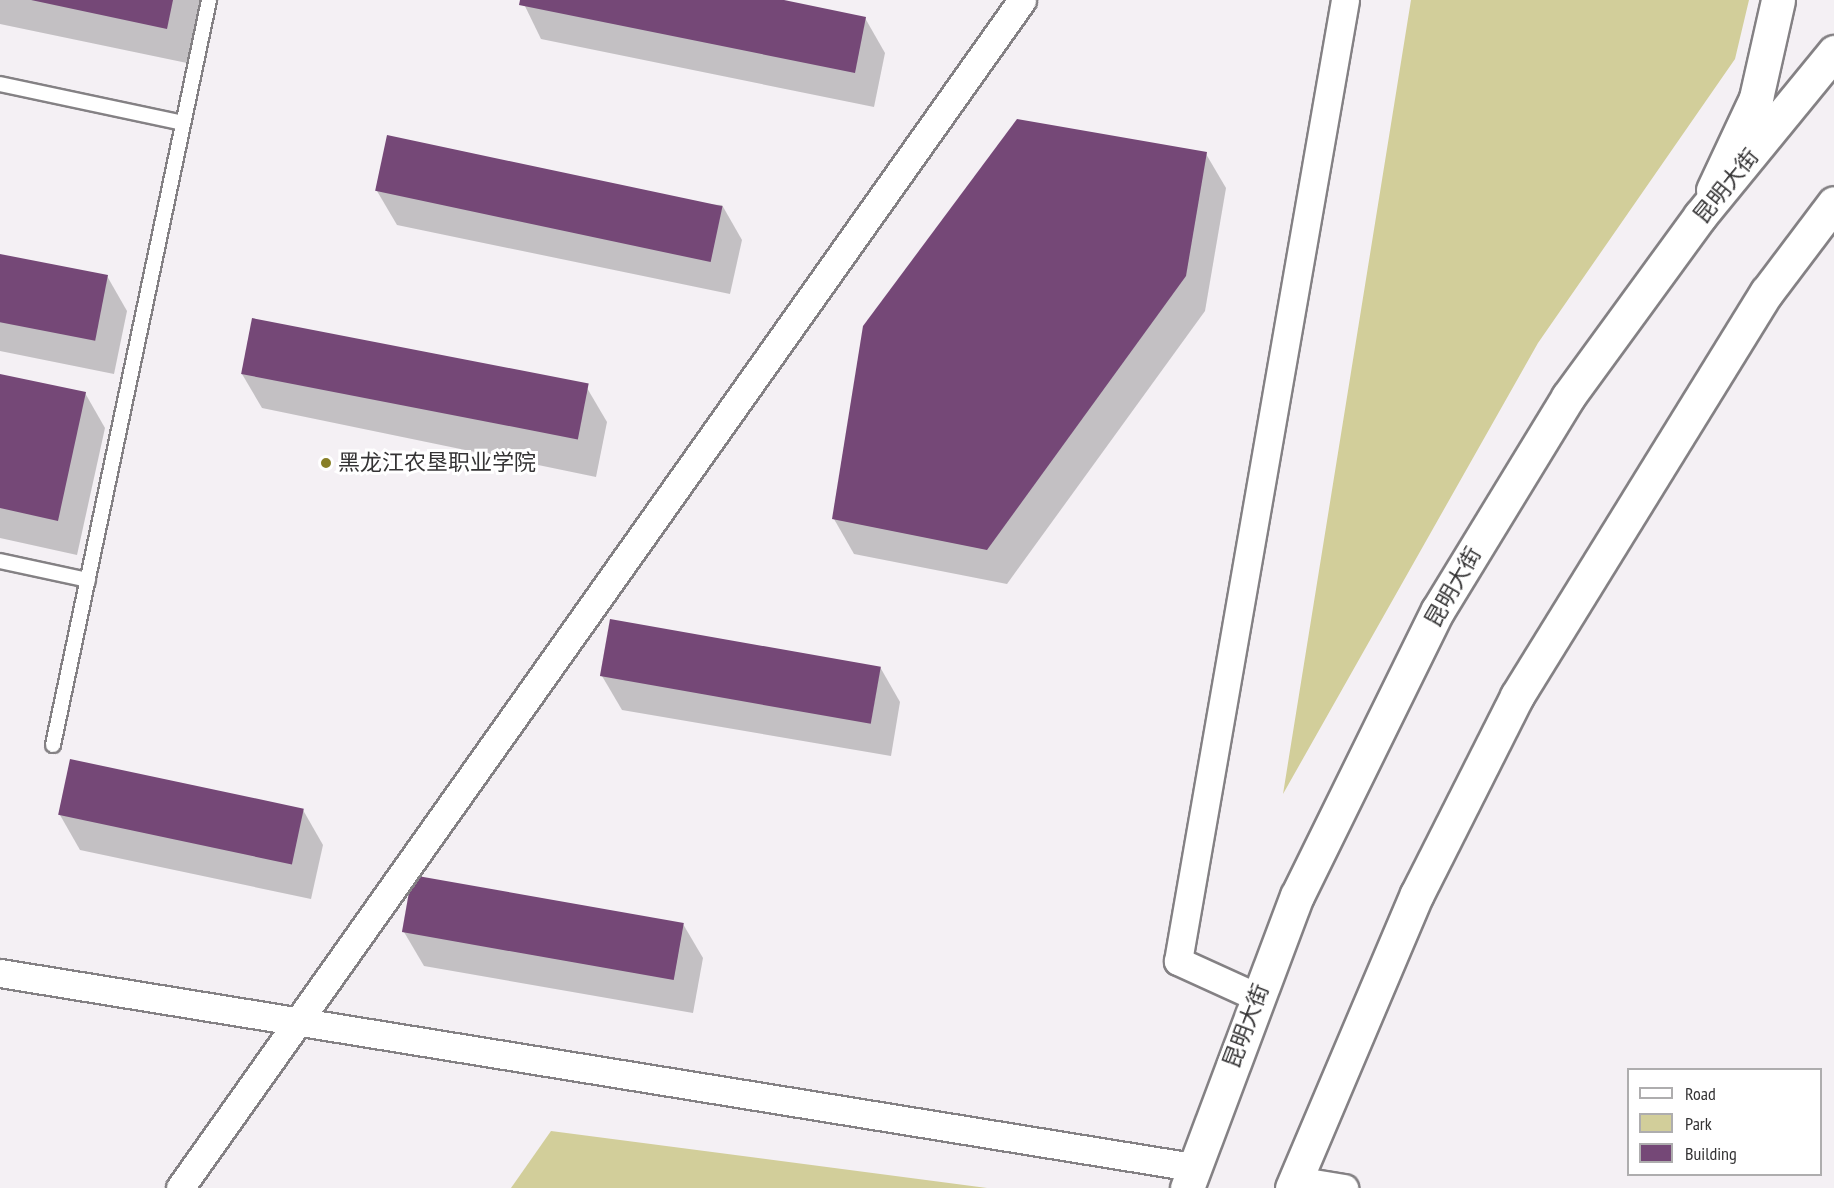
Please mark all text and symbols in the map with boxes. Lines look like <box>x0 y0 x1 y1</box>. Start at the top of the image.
street label: 昆明大街 <box>1688 143 1764 229</box>
place label: 黑龙江农垦职业学院 <box>338 450 536 476</box>
marker: 黑龙江农垦职业学院 <box>319 456 333 470</box>
street label: 昆明大街 <box>1420 542 1486 632</box>
street label: 昆明大街 <box>1218 980 1274 1072</box>
legend <box>1627 1068 1822 1176</box>
text: Road <box>1685 1082 1716 1105</box>
text: Park <box>1685 1112 1712 1135</box>
text: Building <box>1685 1142 1737 1165</box>

